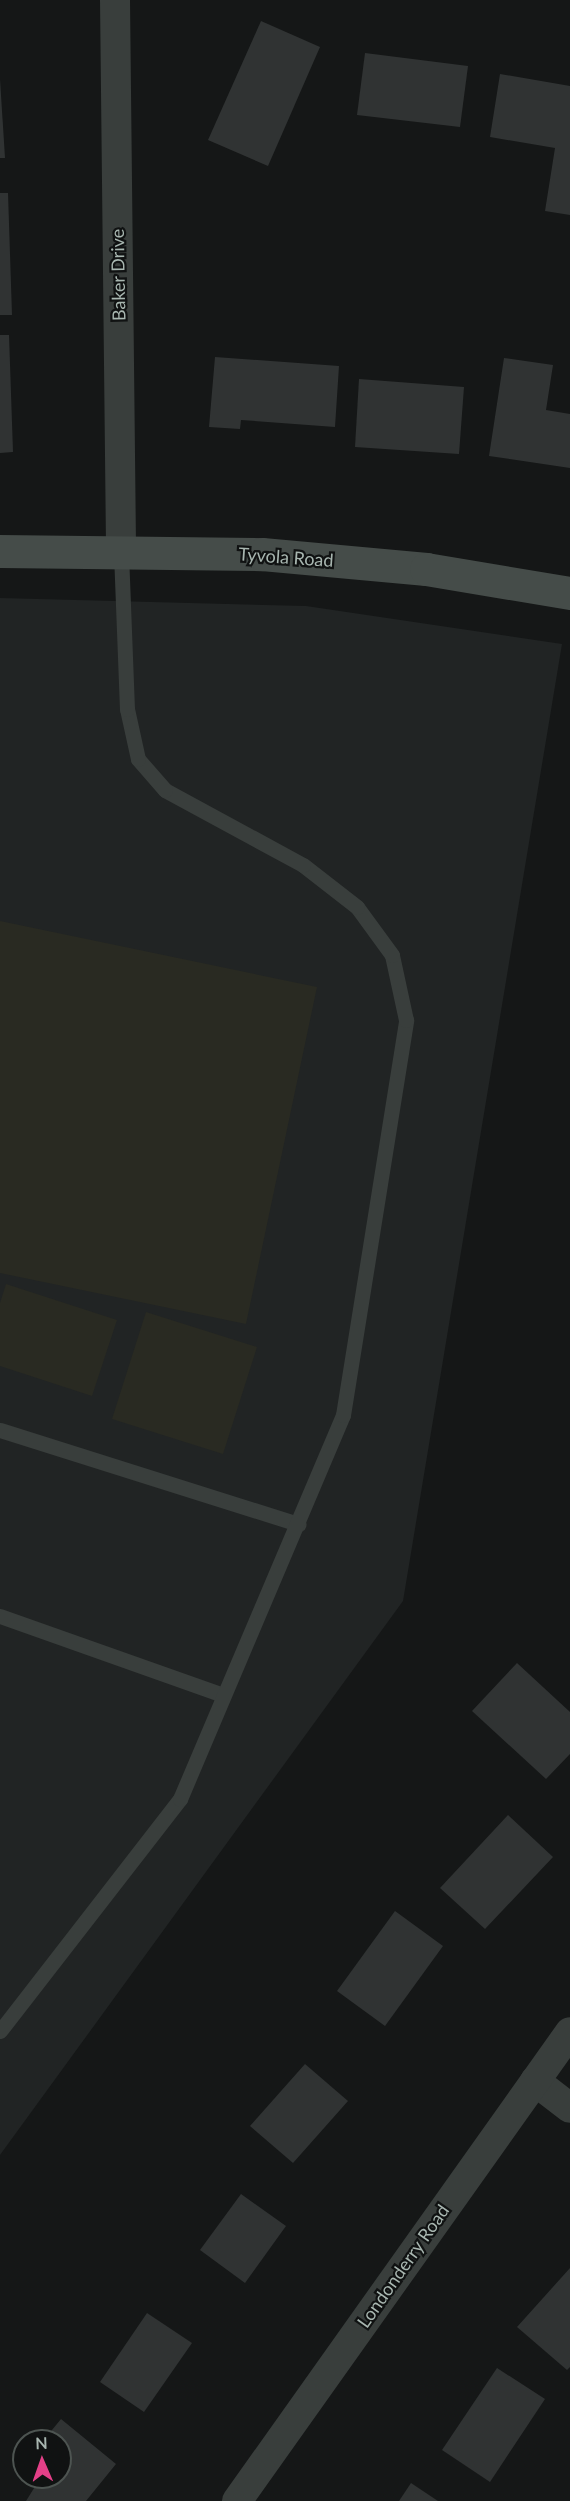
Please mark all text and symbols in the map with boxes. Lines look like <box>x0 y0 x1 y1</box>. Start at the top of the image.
street label: Baker Drive <box>106 228 130 322</box>
street label: Tyvola Road <box>238 543 334 571</box>
street label: Londonderry Road <box>352 2200 454 2332</box>
north arrow <box>12 2429 72 2489</box>
text: N <box>35 2433 48 2452</box>

